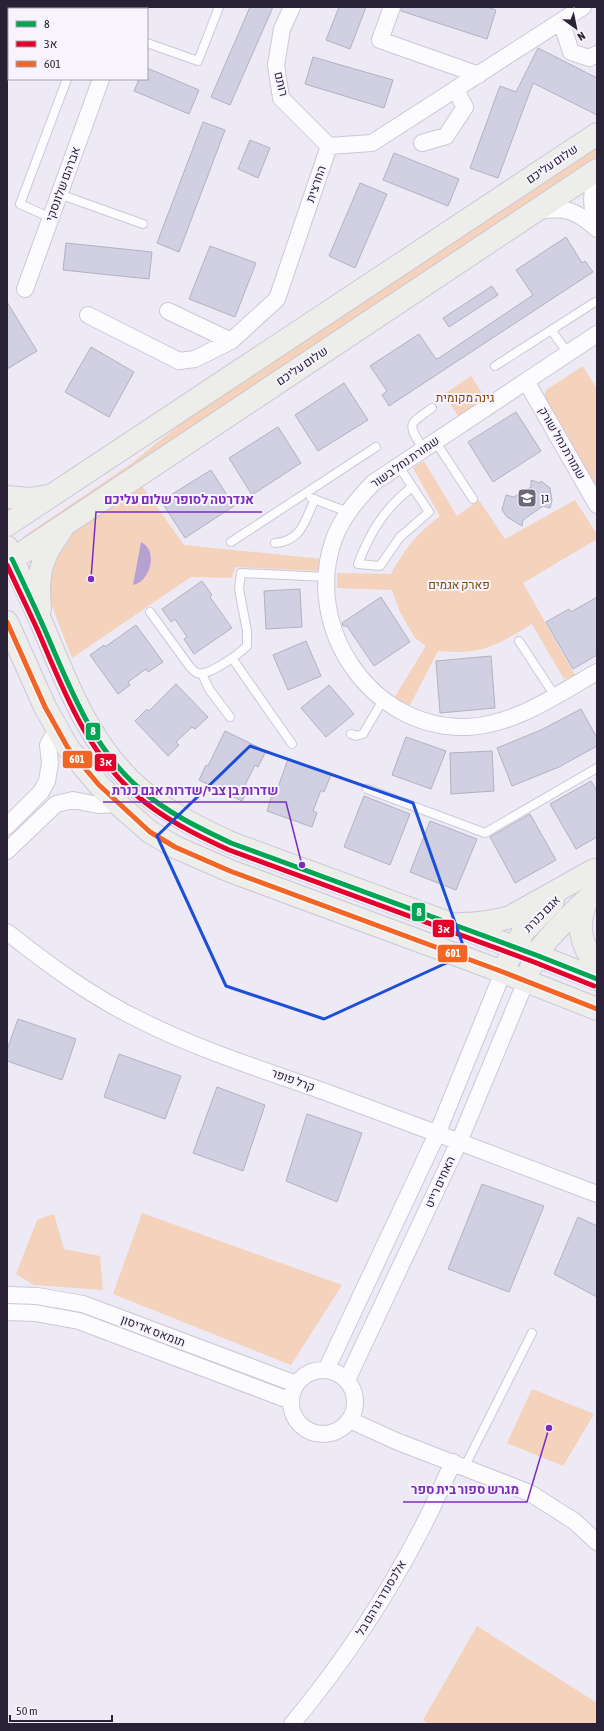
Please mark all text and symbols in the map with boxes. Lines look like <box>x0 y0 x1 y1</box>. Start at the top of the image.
legend <box>8 8 148 80</box>
north arrow <box>556 8 596 48</box>
text: 8 <box>44 17 50 31</box>
text: N <box>575 30 587 43</box>
text: 3א <box>44 37 58 51</box>
text: 601 <box>44 57 61 71</box>
street label: רותם <box>271 70 291 98</box>
street label: שלום עליכם <box>523 142 581 186</box>
street label: אברהם שלונסקי <box>43 144 83 223</box>
street label: החרצית <box>303 164 329 204</box>
street label: שלום עליכם <box>273 344 331 388</box>
park label: גינה מקומית <box>436 391 495 405</box>
street label: שמורת נחל שורק <box>536 404 588 482</box>
street label: שמורת נחל בשור <box>368 433 442 491</box>
callout: אנדרטה לסופר שלום עליכם <box>96 487 262 512</box>
school or university icon: גן <box>516 487 538 509</box>
place label: גן <box>541 491 549 505</box>
text: אנדרטה לסופר שלום עליכם <box>104 492 254 507</box>
park label: פארק אגמים <box>428 578 490 592</box>
line badge: 8 <box>85 722 101 741</box>
text: 8 <box>90 725 96 737</box>
line badge: 601 <box>62 750 93 769</box>
text: 601 <box>69 753 85 765</box>
line badge: 3א <box>94 753 117 772</box>
text: 3א <box>100 756 112 768</box>
callout: שדרות בן צבי/שדרות אגם כנרת <box>103 777 286 802</box>
text: שדרות בן צבי/שדרות אגם כנרת <box>112 783 278 798</box>
street label: אגם כנרת <box>521 893 563 935</box>
line badge: 8 <box>411 902 426 922</box>
text: 8 <box>416 906 422 918</box>
line badge: 3א <box>432 919 455 938</box>
text: 3א <box>438 923 450 935</box>
line badge: 601 <box>437 944 468 963</box>
text: 601 <box>445 947 461 959</box>
street label: קרל פופר <box>269 1066 317 1094</box>
street label: האחים רייט <box>422 1154 458 1210</box>
street label: תומאס אדיסון <box>119 1312 187 1350</box>
callout: מגרש ספור בית ספר <box>403 1477 527 1502</box>
text: מגרש ספור בית ספר <box>411 1482 519 1497</box>
street label: אלכסנדר גרהם בל <box>353 1558 409 1638</box>
scale bar <box>10 1697 112 1723</box>
text: 50 m <box>16 1704 38 1718</box>

